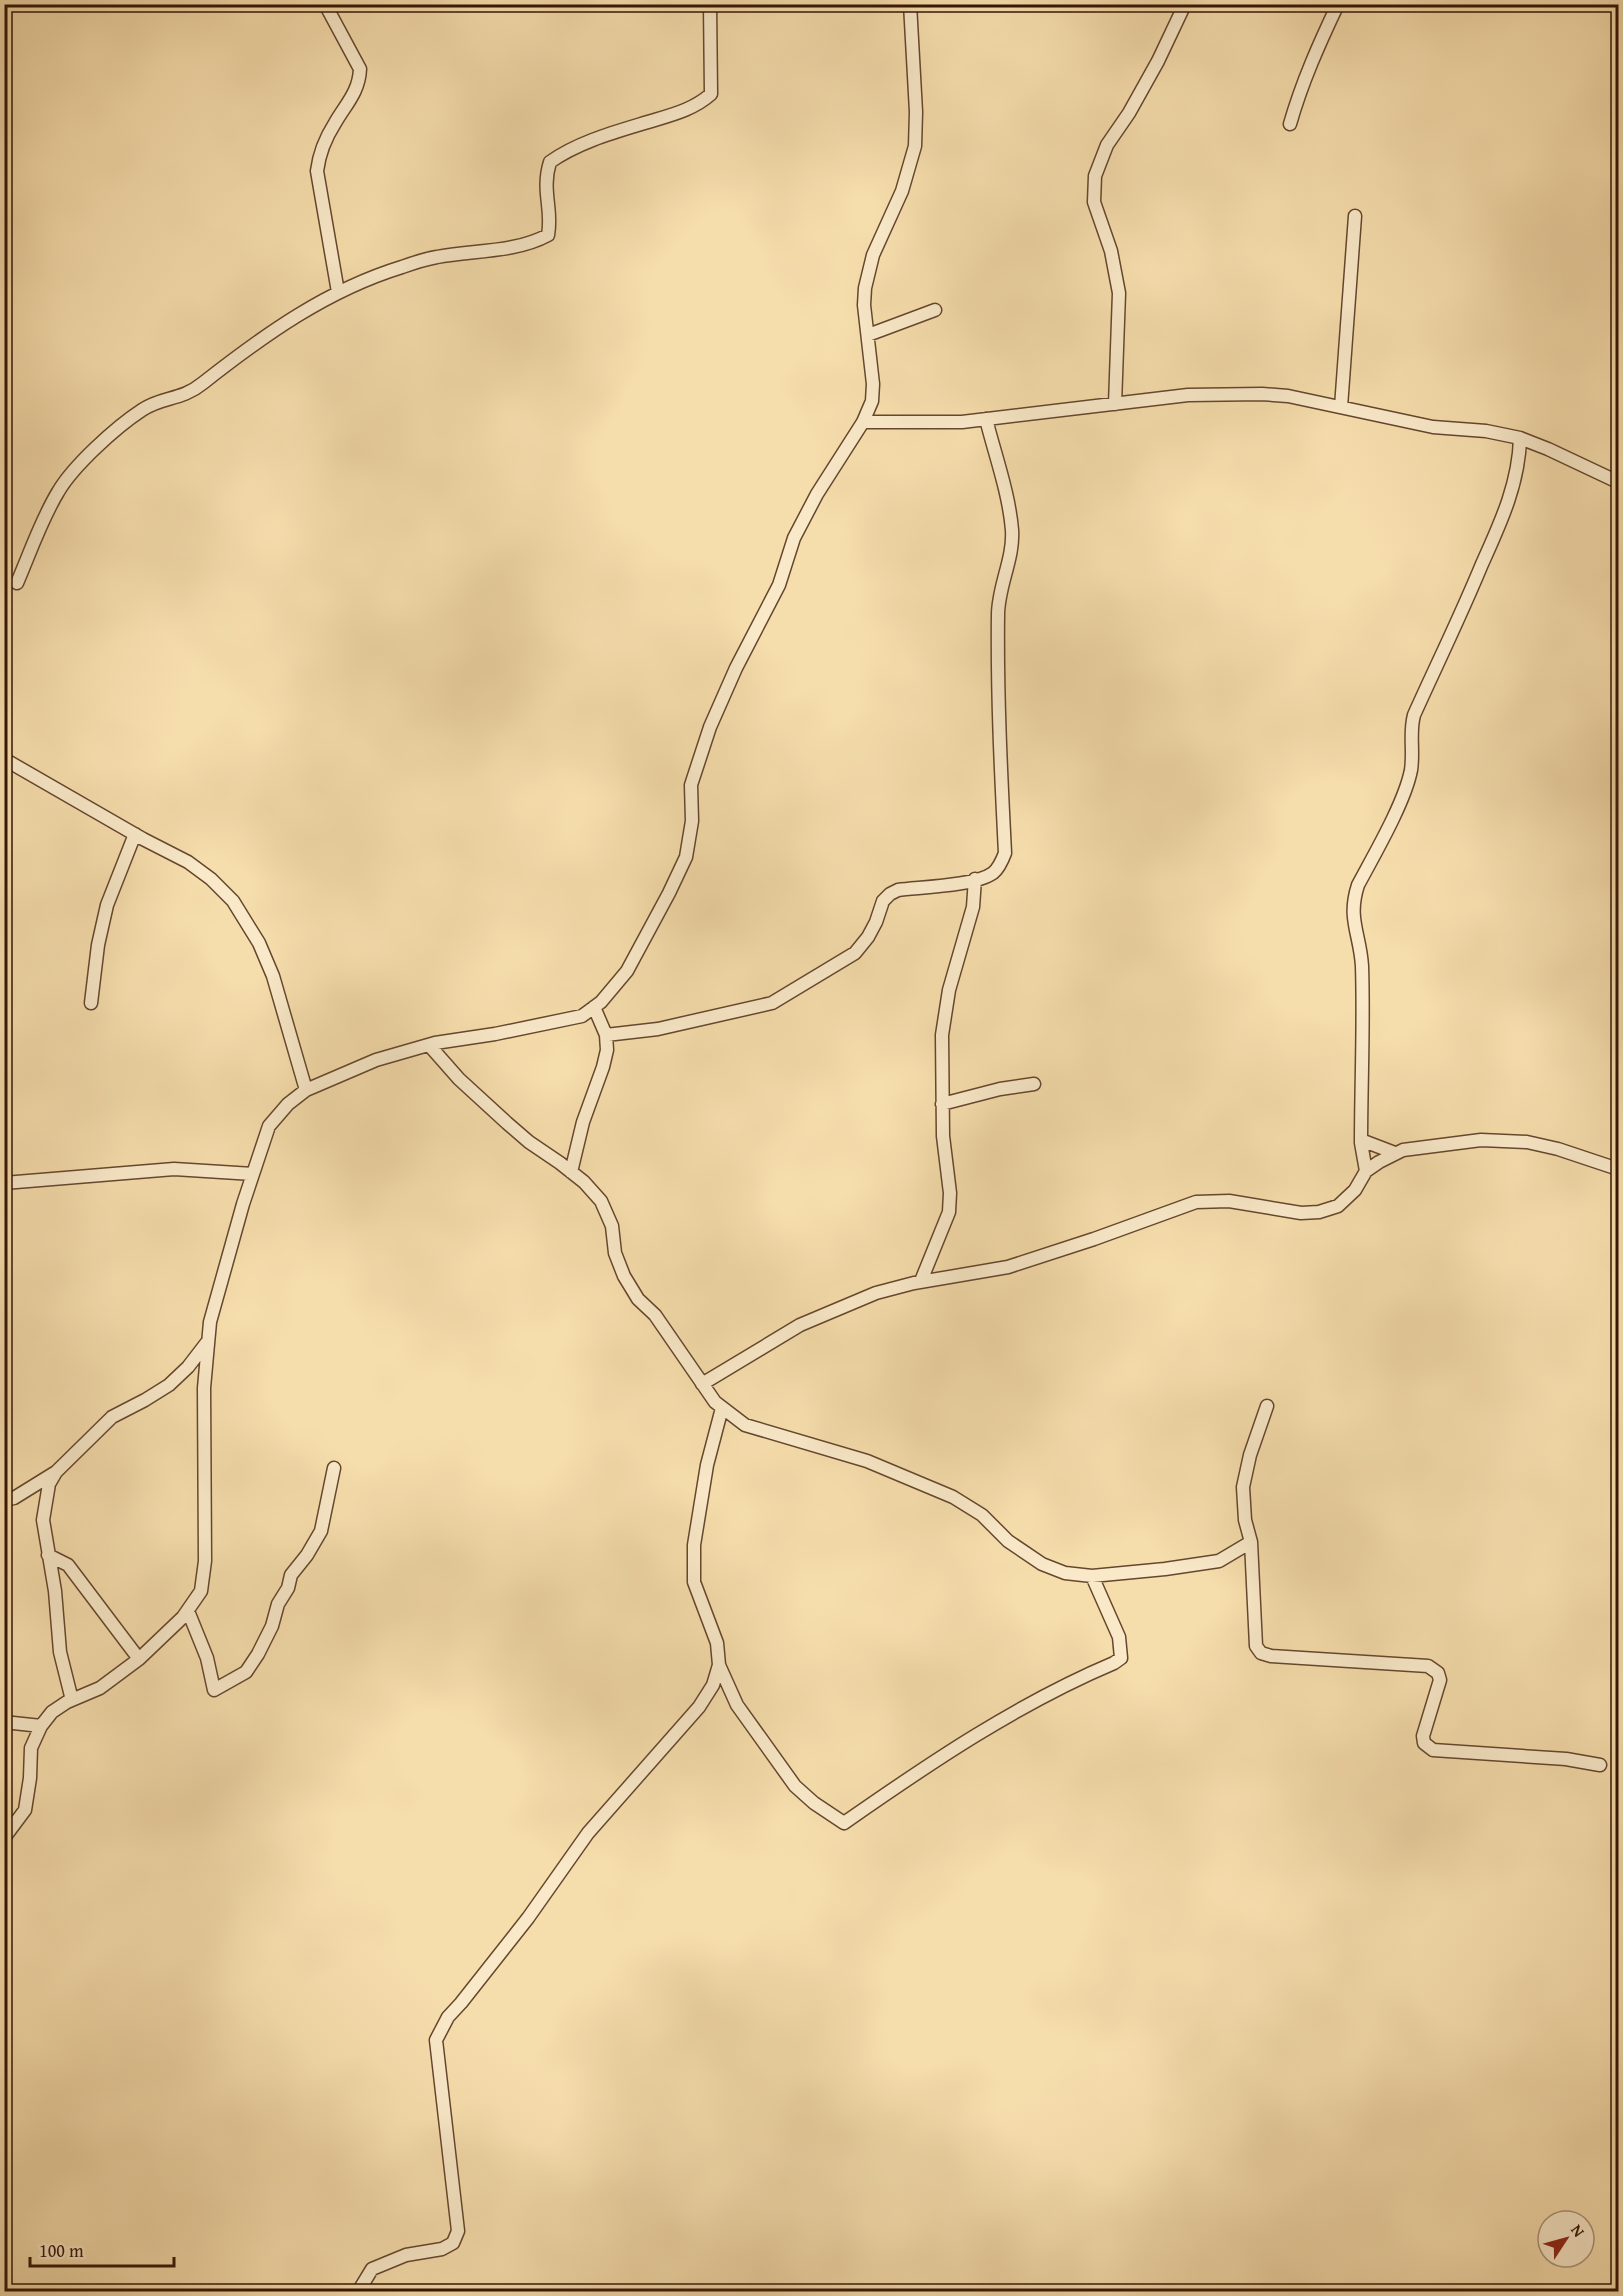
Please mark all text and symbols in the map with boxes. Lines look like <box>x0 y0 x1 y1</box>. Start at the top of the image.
north arrow <box>1536 2209 1596 2269</box>
text: N <box>1565 2219 1591 2242</box>
scale bar <box>30 2230 174 2268</box>
text: 100 m <box>39 2237 84 2264</box>

